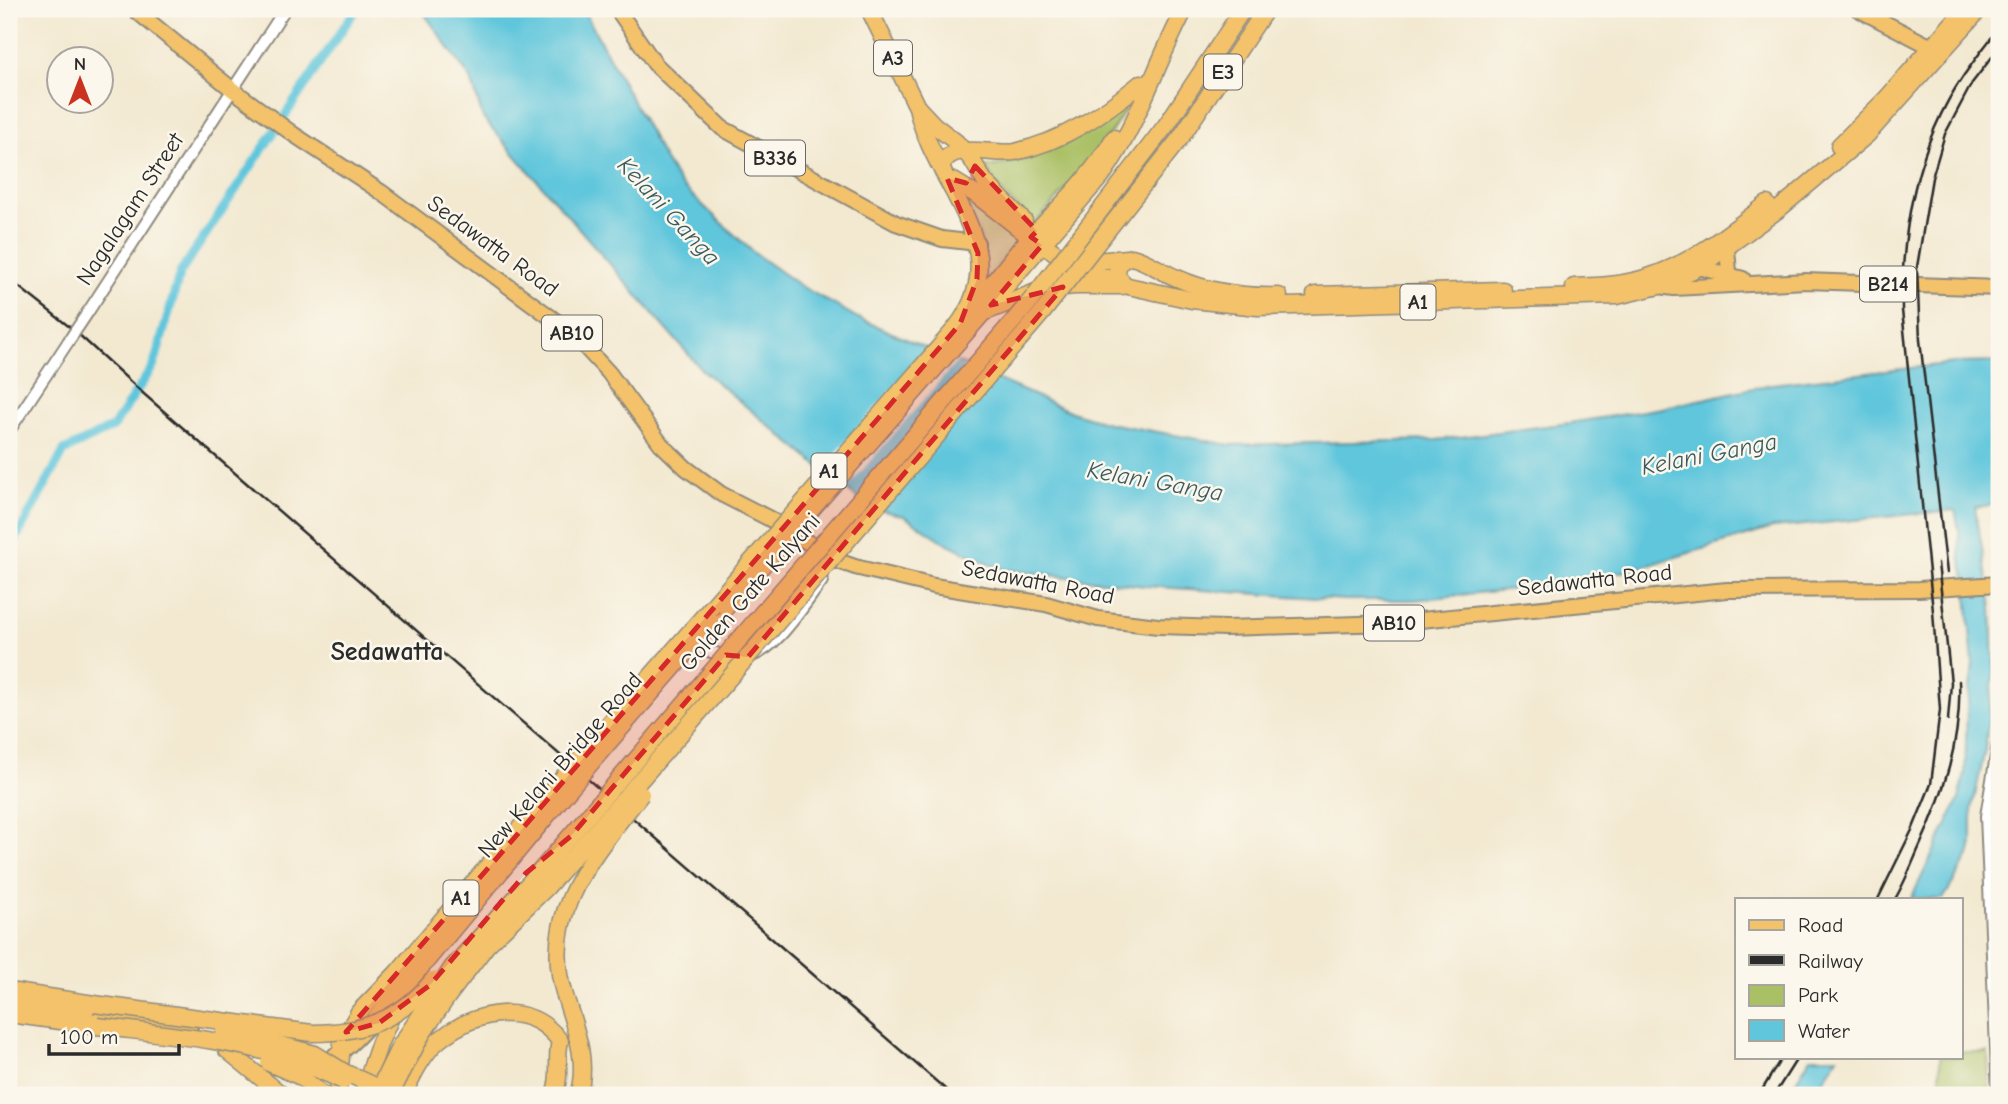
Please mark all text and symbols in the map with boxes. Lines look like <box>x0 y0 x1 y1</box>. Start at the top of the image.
road number: A3 <box>874 41 912 76</box>
north arrow <box>46 46 116 116</box>
text: N <box>74 53 86 75</box>
road number: E3 <box>1204 55 1242 90</box>
street label: Nagalagam Street <box>71 127 190 290</box>
road number: B336 <box>745 140 805 176</box>
water label: Kelani Ganga <box>612 151 726 271</box>
street label: Sedawatta Road <box>422 189 564 303</box>
road number: B214 <box>1860 266 1916 302</box>
road number: A1 <box>1400 284 1436 320</box>
road number: AB10 <box>542 316 602 350</box>
water label: Kelani Ganga <box>1639 427 1779 481</box>
road number: A1 <box>812 454 846 489</box>
water label: Kelani Ganga <box>1085 455 1225 507</box>
street label: Golden Gate Kalyani <box>674 507 826 677</box>
street label: Sedawatta Road <box>959 554 1117 610</box>
street label: Sedawatta Road <box>1516 558 1674 602</box>
road number: AB10 <box>1364 606 1424 640</box>
district label: Sedawatta <box>331 637 443 667</box>
street label: New Kelani Bridge Road <box>472 667 648 863</box>
road number: A1 <box>444 880 478 916</box>
legend <box>1735 898 1962 1058</box>
text: Road <box>1798 913 1843 937</box>
text: Railway <box>1798 949 1863 973</box>
text: Park <box>1798 983 1838 1007</box>
scale bar <box>49 1013 178 1057</box>
text: Water <box>1798 1019 1851 1043</box>
text: 100 m <box>60 1025 118 1049</box>

